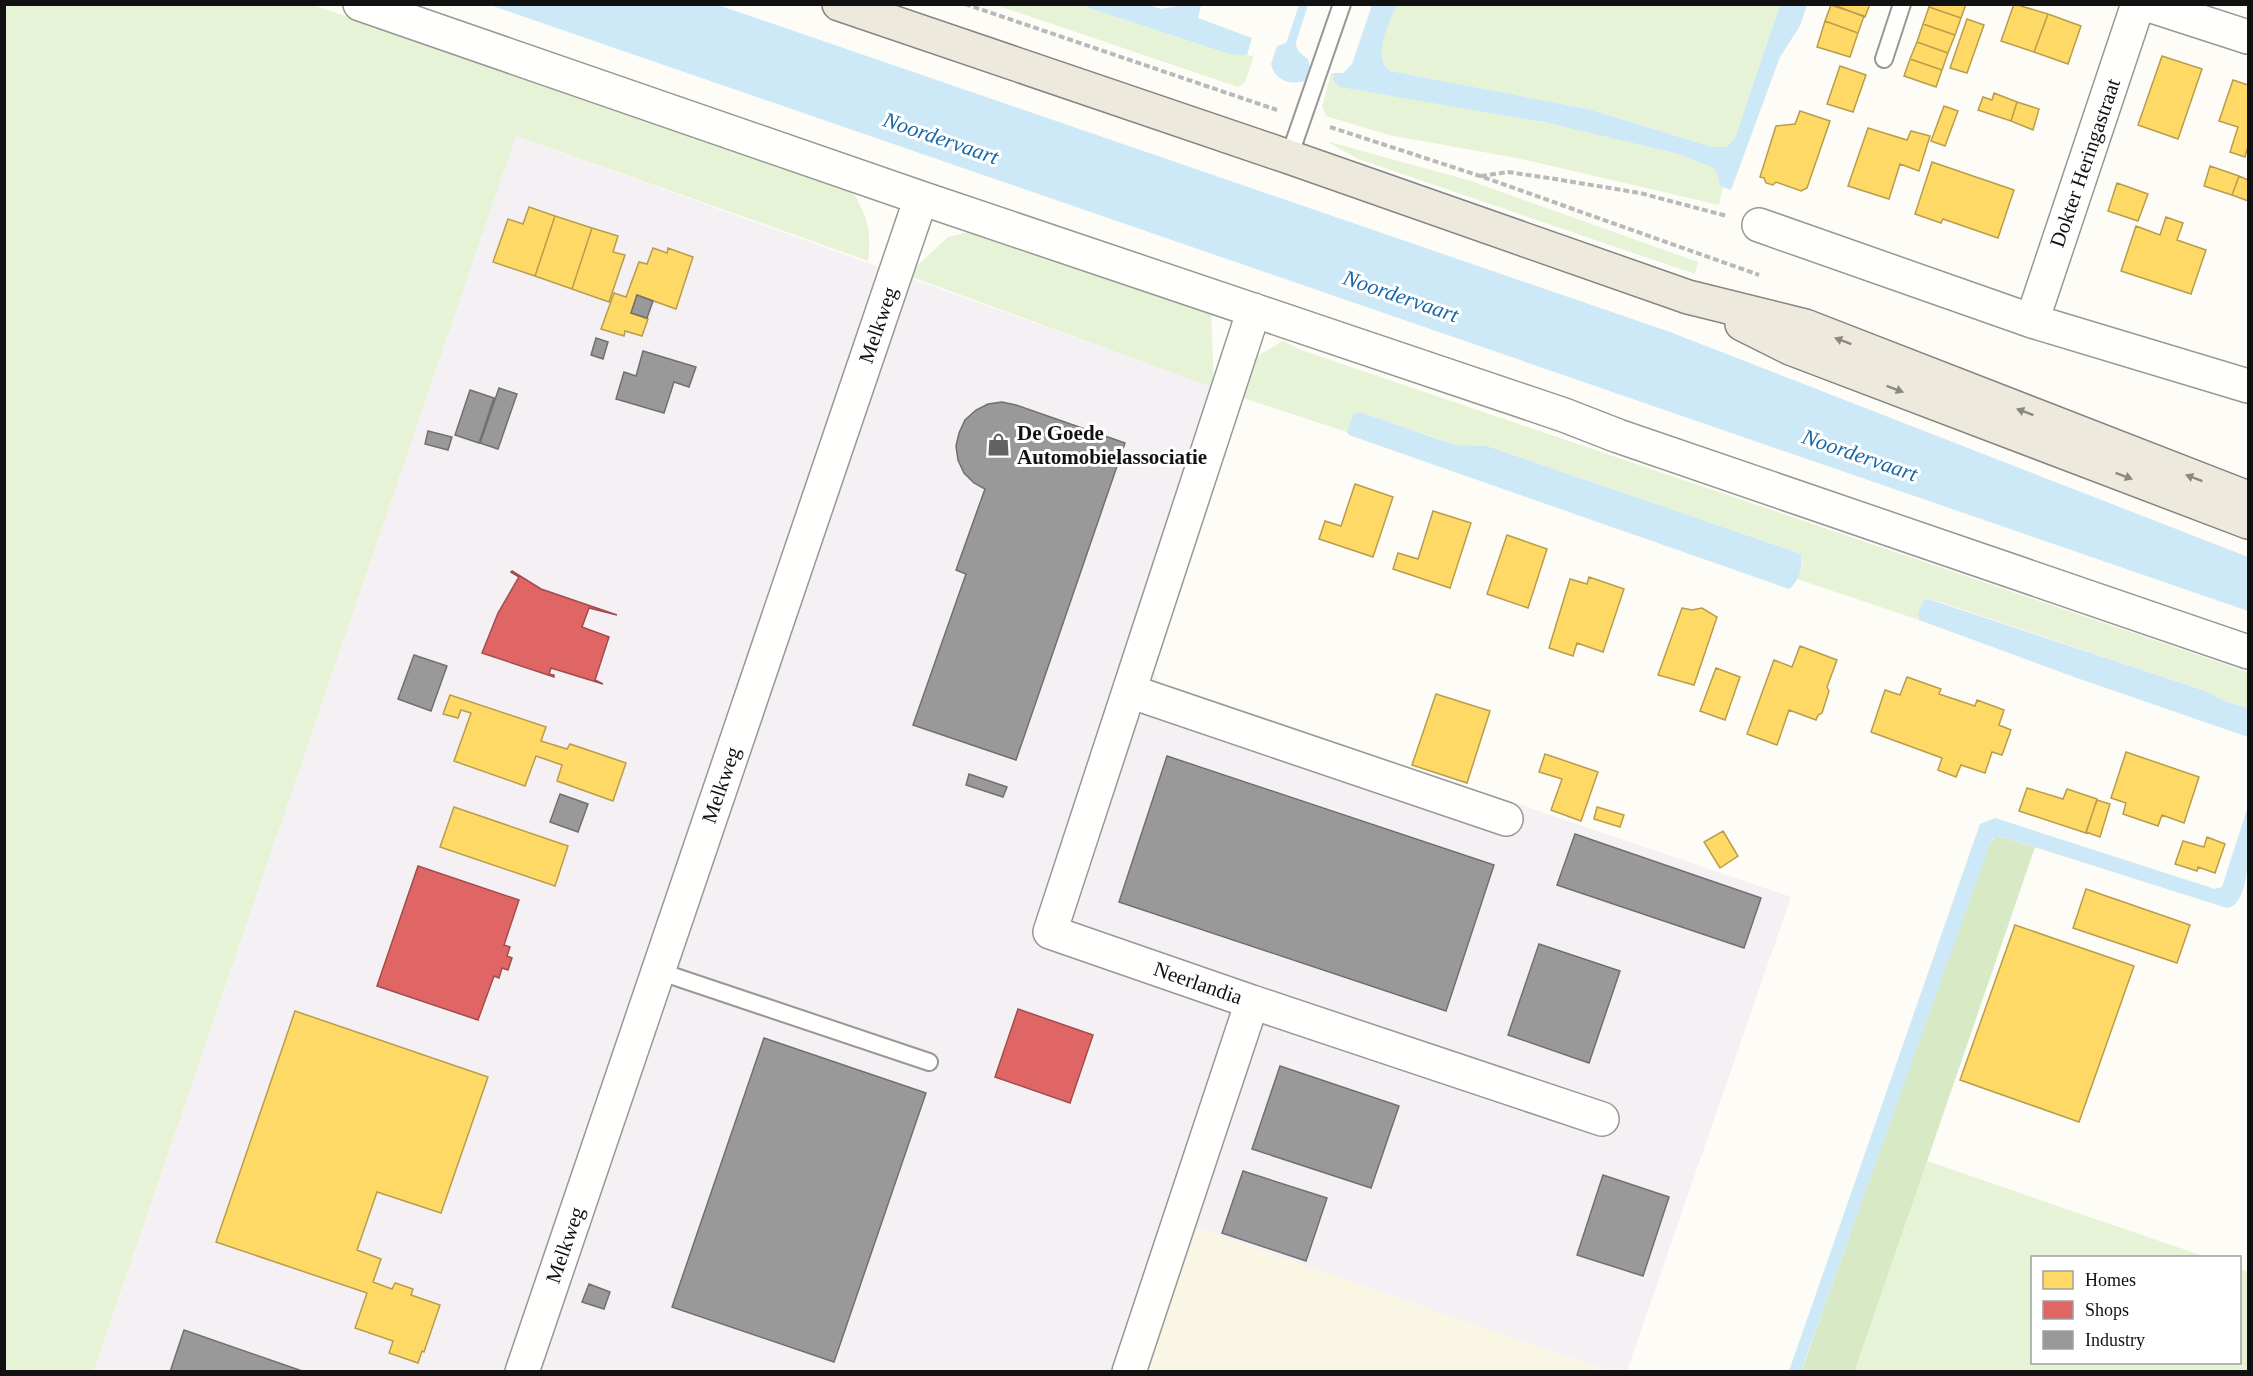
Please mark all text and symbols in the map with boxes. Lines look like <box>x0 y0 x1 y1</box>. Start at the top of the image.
street label: Dokter Heringastraat <box>2045 75 2125 250</box>
water label: Noordervaart <box>879 106 1003 170</box>
water label: Noordervaart <box>1339 264 1463 328</box>
street label: Melkweg <box>854 283 902 366</box>
one-way arrow <box>1834 336 1852 345</box>
one-way arrow <box>1886 384 1904 394</box>
one-way arrow <box>2016 407 2034 416</box>
place label: De Goede Automobielassociatie <box>1017 421 1207 469</box>
water label: Noordervaart <box>1798 423 1922 487</box>
shop icon: De Goede Automobielassociatie <box>986 432 1012 458</box>
one-way arrow <box>2115 472 2133 481</box>
one-way arrow <box>2184 473 2202 483</box>
street label: Melkweg <box>697 743 745 826</box>
street label: Neerlandia <box>1151 957 1246 1010</box>
street label: Melkweg <box>541 1203 589 1286</box>
legend <box>2031 1256 2241 1364</box>
text: Homes <box>2085 1270 2136 1290</box>
text: Shops <box>2085 1300 2129 1320</box>
text: Industry <box>2085 1330 2145 1350</box>

